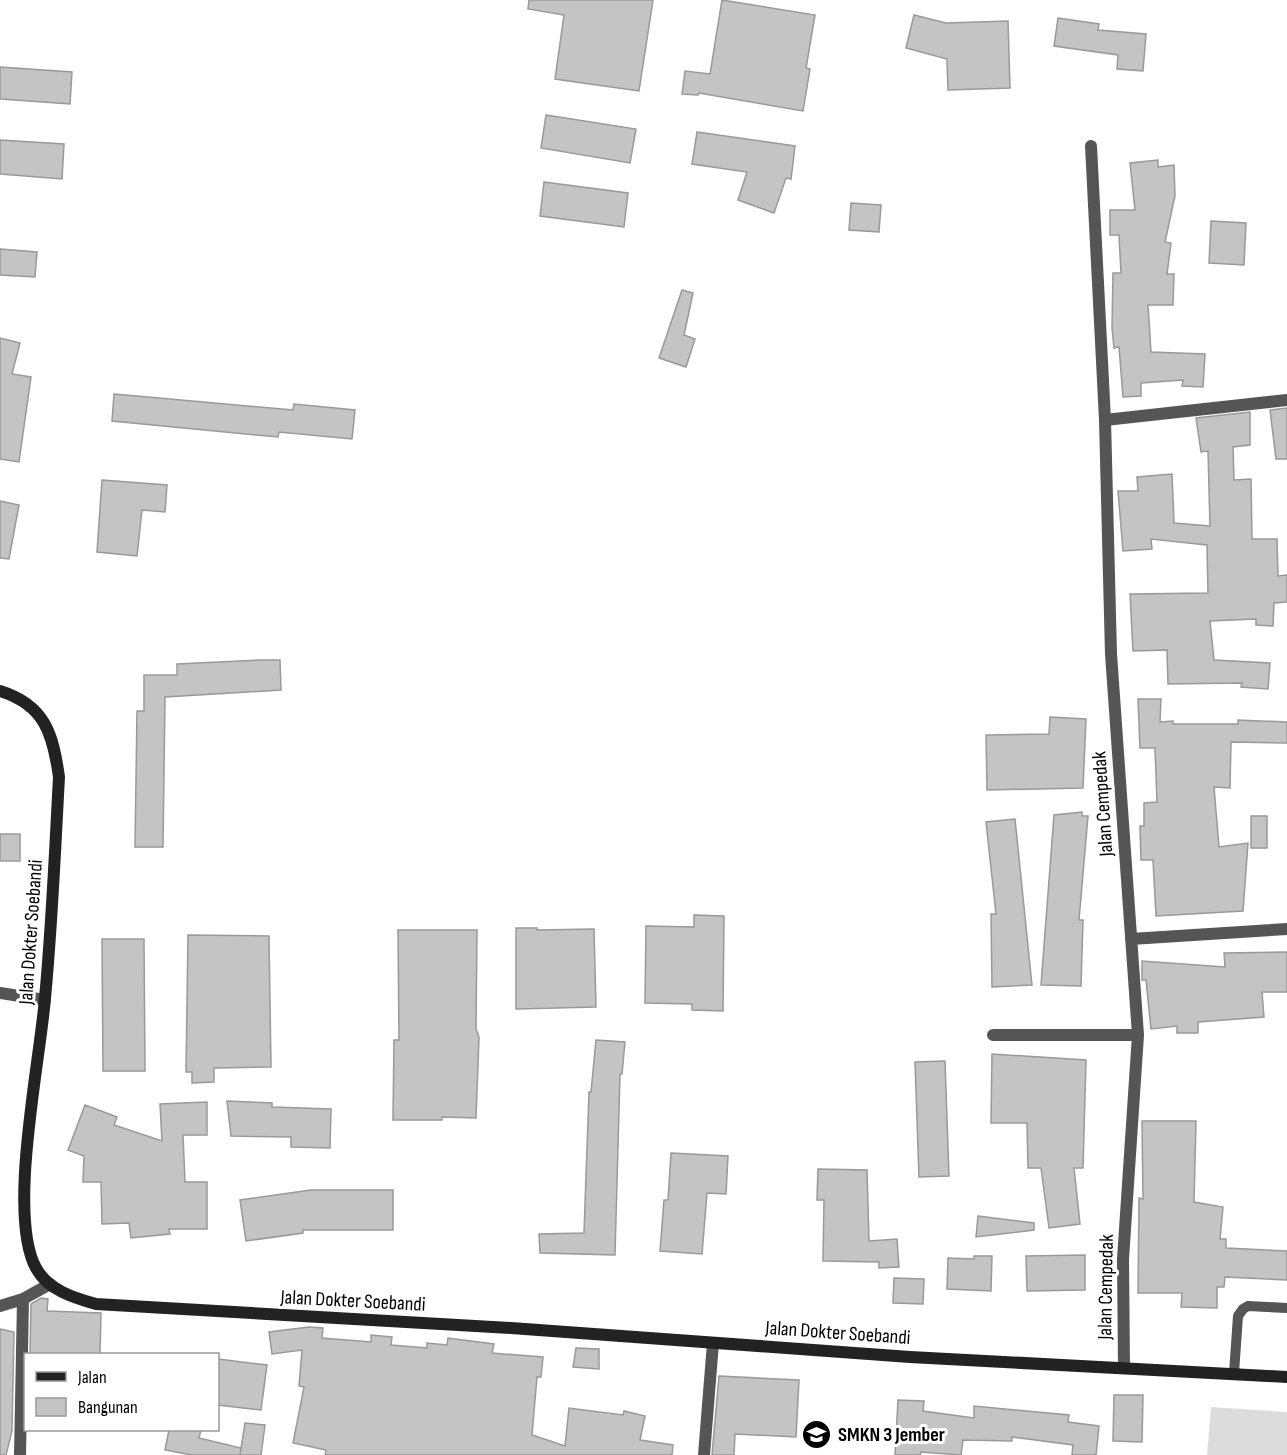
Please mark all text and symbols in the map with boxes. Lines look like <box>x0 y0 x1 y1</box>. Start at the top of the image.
street label: Jalan Cempedak <box>1087 750 1119 858</box>
street label: Jalan Dokter Soebandi <box>14 859 48 1006</box>
street label: Jalan Cempedak <box>1093 1234 1119 1341</box>
street label: Jalan Dokter Soebandi <box>279 1285 426 1317</box>
street label: Jalan Dokter Soebandi <box>764 1316 911 1350</box>
legend <box>24 1353 219 1431</box>
text: Jalan <box>77 1367 107 1388</box>
text: Bangunan <box>78 1397 138 1418</box>
school or university icon: SMKN 3 Jember <box>801 1418 833 1450</box>
place label: SMKN 3 Jember <box>838 1423 945 1447</box>

